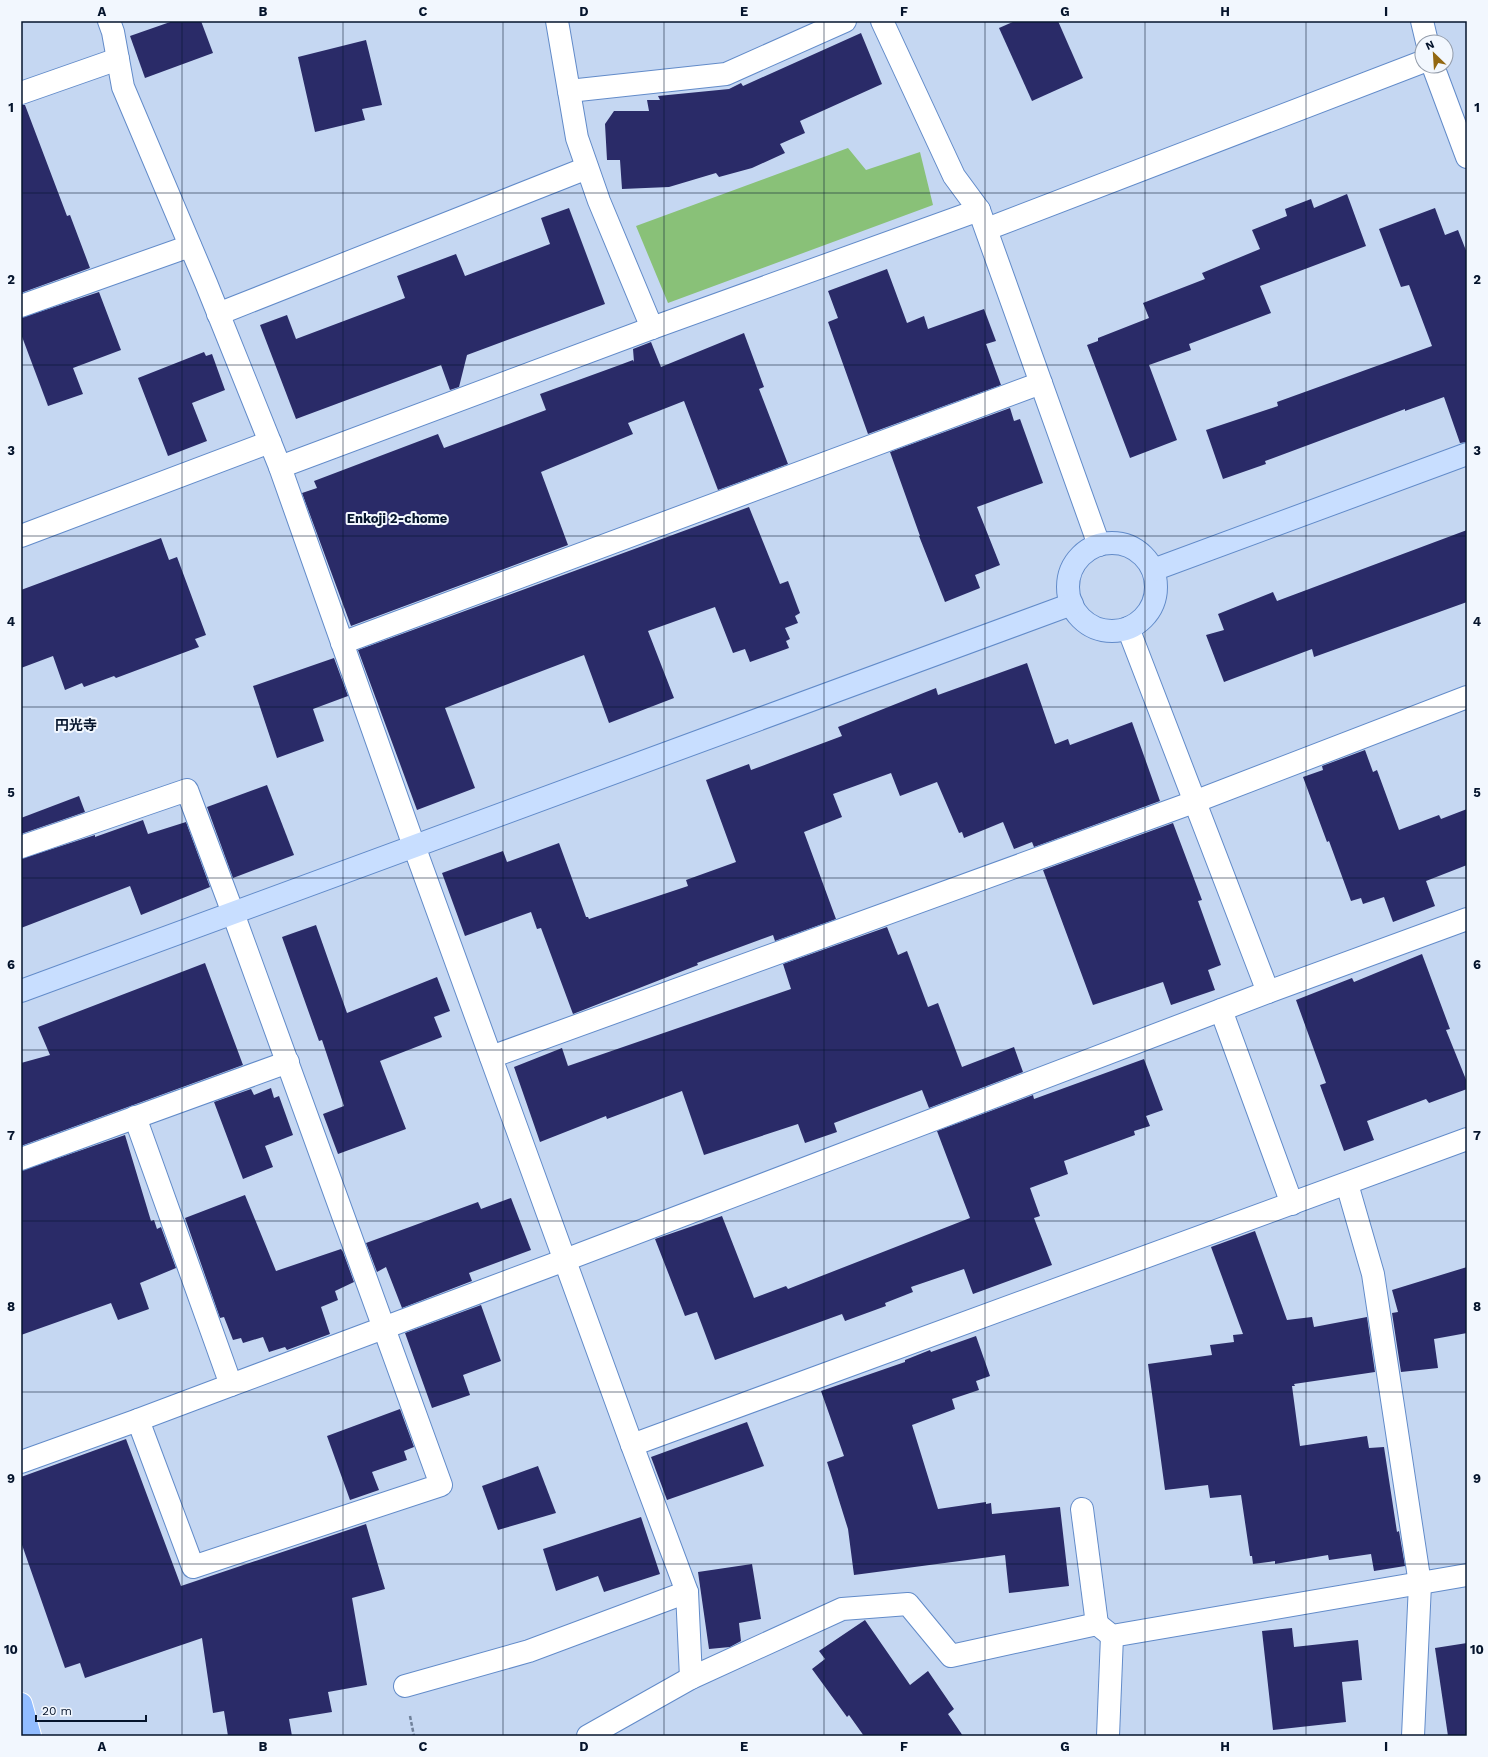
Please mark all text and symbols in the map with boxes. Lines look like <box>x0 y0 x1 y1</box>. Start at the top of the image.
text: A <box>98 4 107 19</box>
text: B <box>259 4 268 19</box>
text: C <box>419 4 428 19</box>
text: D <box>579 4 589 19</box>
text: E <box>740 4 748 19</box>
text: F <box>900 4 908 19</box>
text: G <box>1060 4 1070 19</box>
text: H <box>1220 4 1230 19</box>
text: I <box>1384 4 1388 19</box>
north arrow <box>1414 34 1454 74</box>
text: N <box>1424 38 1436 53</box>
text: 1 <box>8 100 14 115</box>
text: 1 <box>1474 100 1480 115</box>
text: 2 <box>7 272 15 287</box>
text: 2 <box>1473 272 1481 287</box>
text: 3 <box>7 443 15 458</box>
text: 3 <box>1473 443 1481 458</box>
district label: Enkoji 2-chome <box>347 511 448 526</box>
text: 4 <box>7 614 16 629</box>
text: 4 <box>1473 614 1482 629</box>
district label: 円光寺 <box>55 717 97 733</box>
text: 5 <box>7 785 15 800</box>
text: 5 <box>1473 785 1481 800</box>
text: 6 <box>7 957 15 972</box>
text: 6 <box>1473 957 1481 972</box>
text: 7 <box>7 1128 15 1143</box>
text: 7 <box>1473 1128 1481 1143</box>
text: 8 <box>7 1299 15 1314</box>
text: 8 <box>1473 1299 1481 1314</box>
text: 9 <box>7 1471 15 1486</box>
text: 9 <box>1473 1471 1481 1486</box>
text: 10 <box>4 1642 18 1657</box>
text: 10 <box>1470 1642 1484 1657</box>
scale bar <box>36 1697 146 1723</box>
text: 20 m <box>42 1704 72 1718</box>
text: A <box>98 1739 107 1754</box>
text: B <box>259 1739 268 1754</box>
text: C <box>419 1739 428 1754</box>
text: D <box>579 1739 589 1754</box>
text: E <box>740 1739 748 1754</box>
text: F <box>900 1739 908 1754</box>
text: G <box>1060 1739 1070 1754</box>
text: H <box>1220 1739 1230 1754</box>
text: I <box>1384 1739 1388 1754</box>

